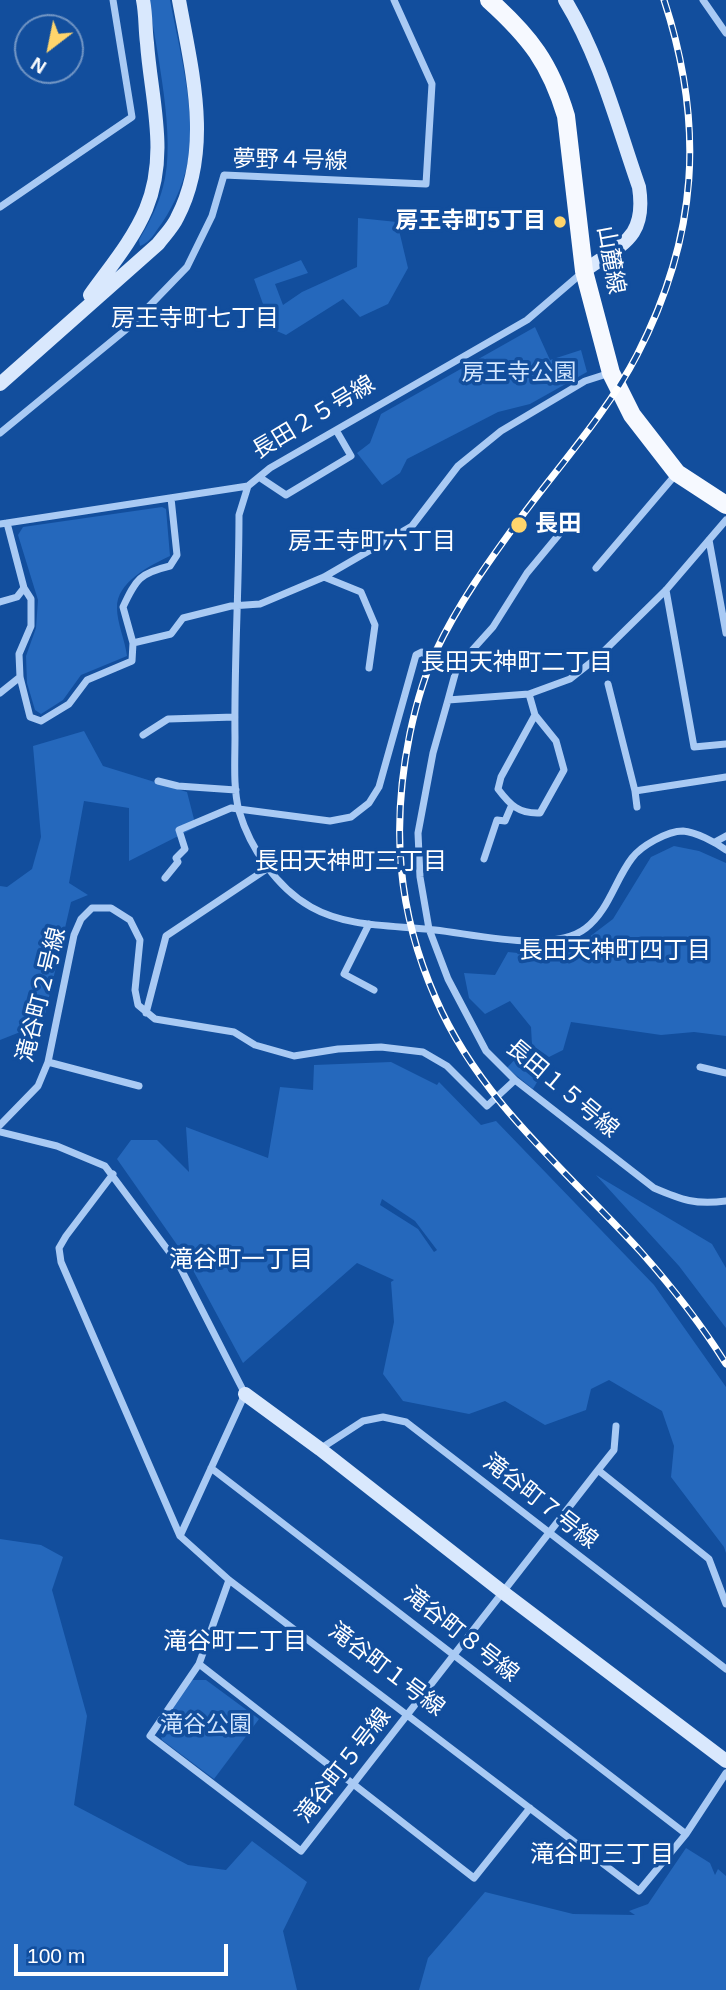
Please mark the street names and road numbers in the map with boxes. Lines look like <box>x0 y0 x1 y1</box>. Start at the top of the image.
street label: 夢野４号線 <box>232 146 348 176</box>
street label: 山麓線 <box>590 224 630 296</box>
street label: 長田２５号線 <box>248 371 380 465</box>
street label: 滝谷町２号線 <box>12 925 72 1065</box>
street label: 長田１５号線 <box>500 1034 624 1144</box>
street label: 滝谷町７号線 <box>477 1449 603 1555</box>
street label: 滝谷町８号線 <box>398 1582 524 1688</box>
street label: 滝谷町１号線 <box>323 1617 449 1723</box>
street label: 滝谷町５号線 <box>291 1703 397 1829</box>

